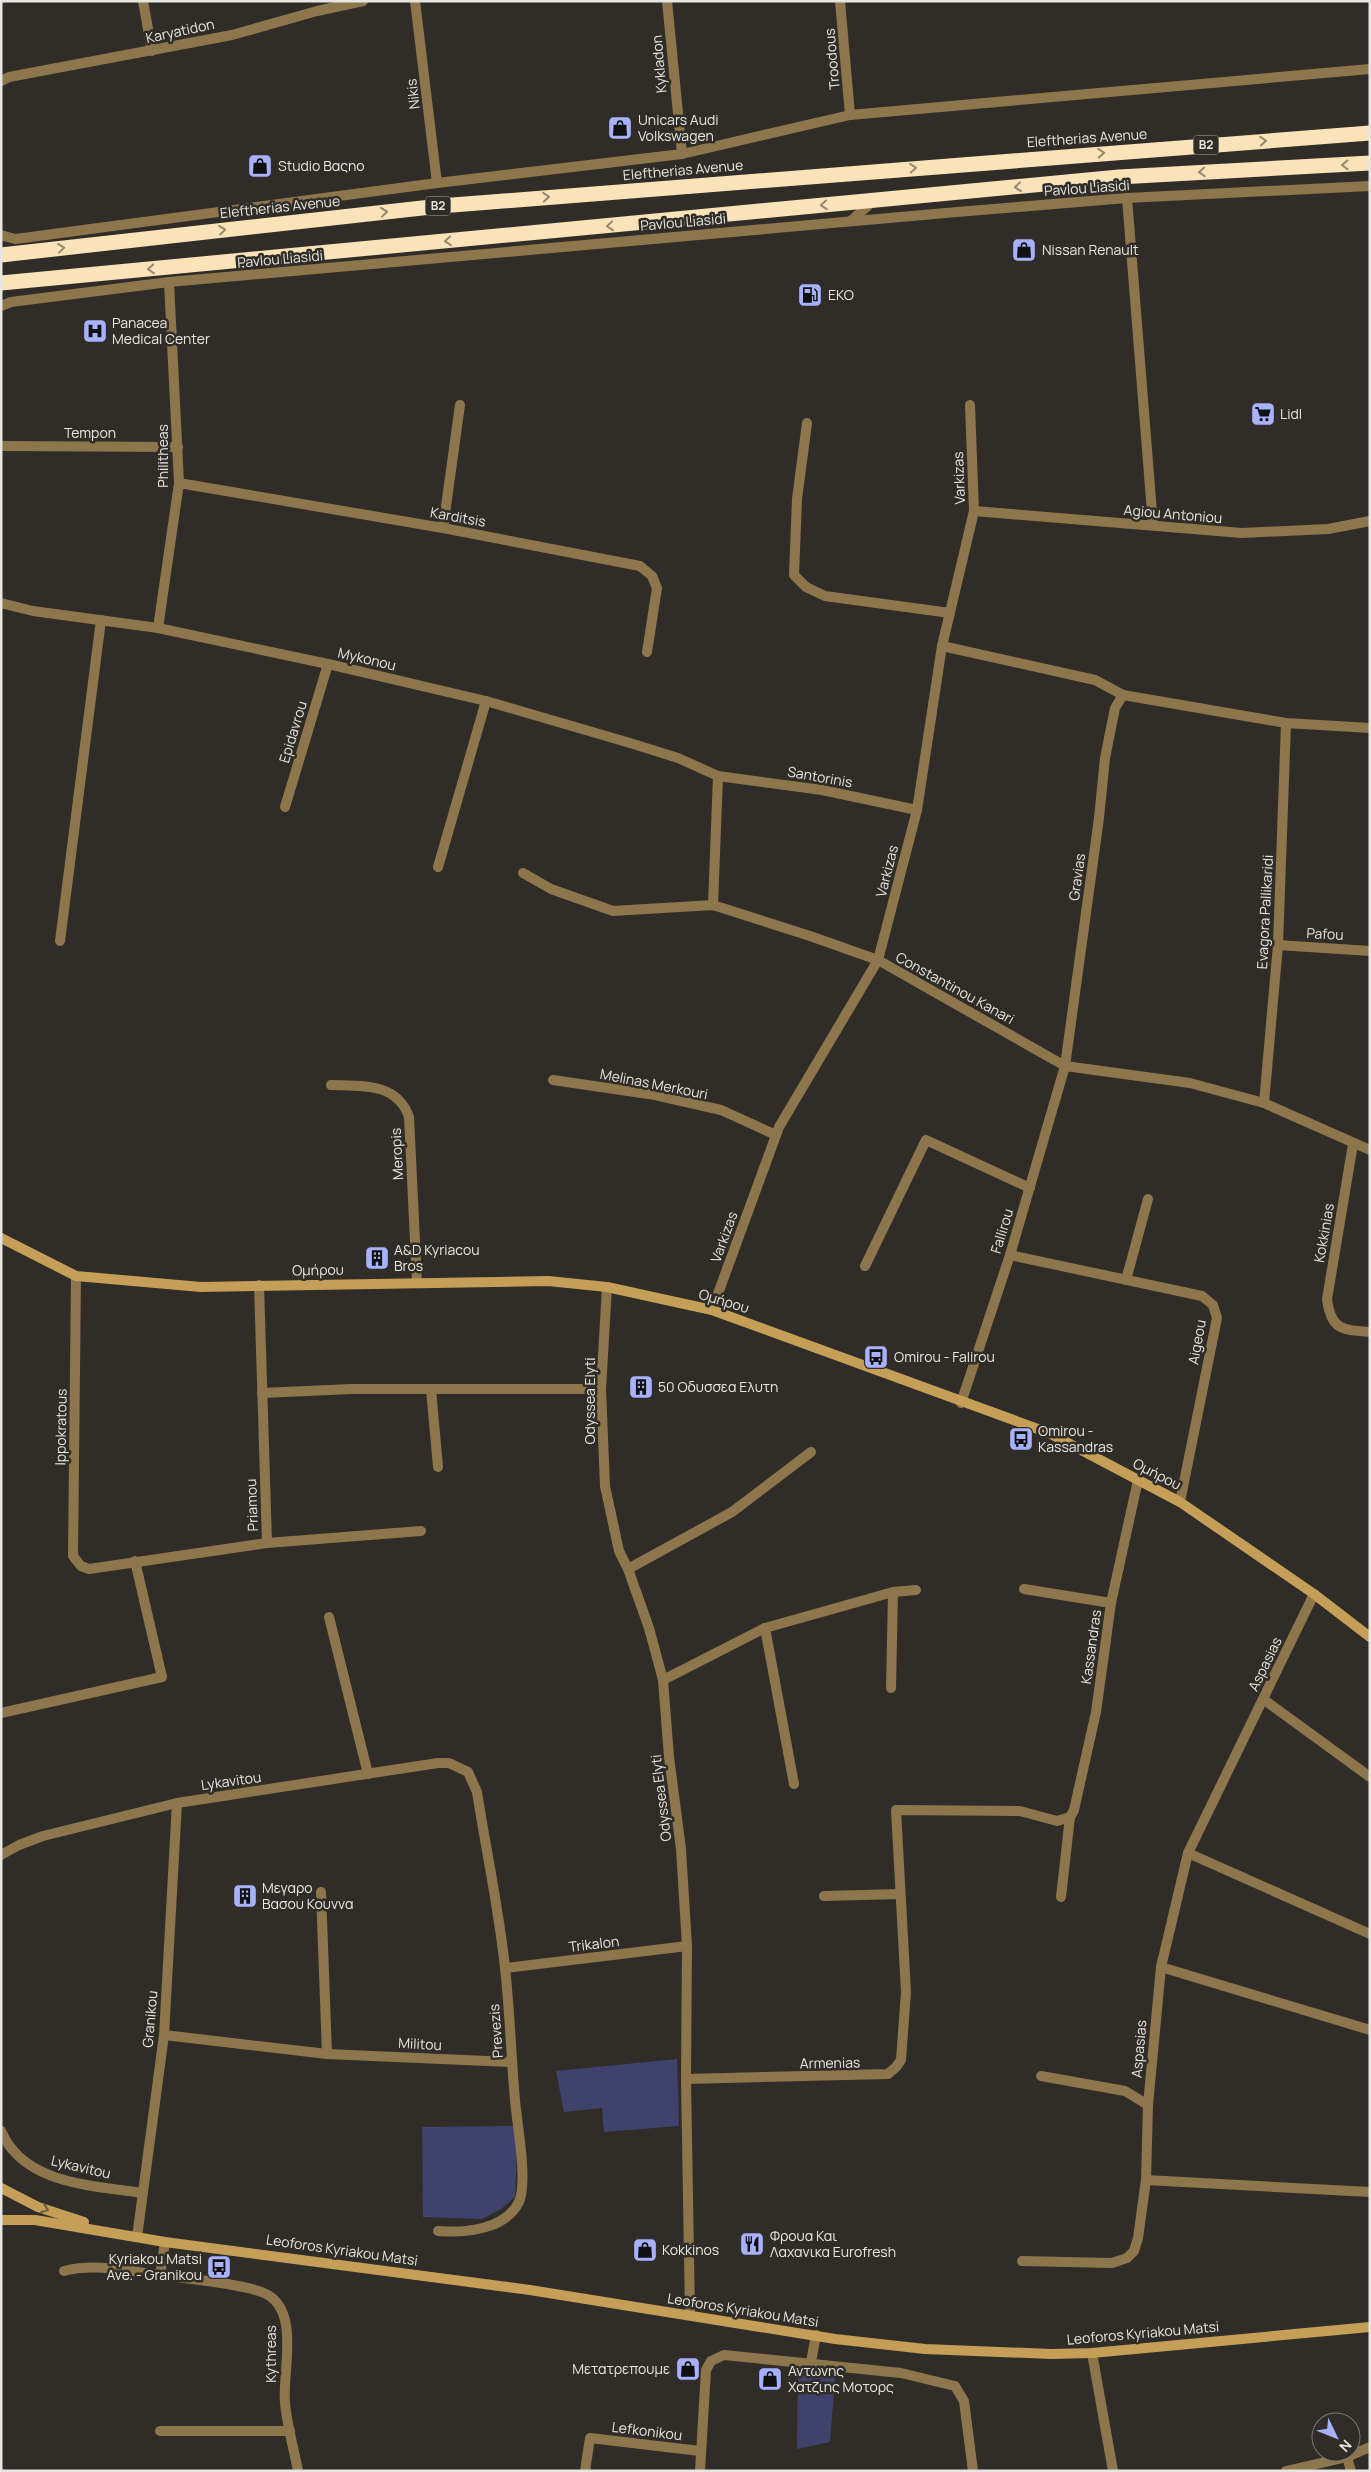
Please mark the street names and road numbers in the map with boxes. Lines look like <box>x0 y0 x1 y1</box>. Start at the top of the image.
street label: Karyatidon <box>144 14 216 47</box>
street label: Troodous <box>819 28 844 90</box>
street label: Kykladon <box>647 34 670 94</box>
street label: Nikis <box>401 78 424 110</box>
street label: Eleftherias Avenue <box>1026 124 1148 151</box>
road number: B2 <box>1194 136 1218 154</box>
street label: Eleftherias Avenue <box>622 155 744 184</box>
street label: Pavlou Liasidi <box>1044 175 1130 200</box>
street label: Eleftherias Avenue <box>219 191 341 222</box>
road number: B2 <box>426 197 450 216</box>
street label: Pavlou Liasidi <box>639 208 727 235</box>
street label: Pavlou Liasidi <box>236 245 324 272</box>
street label: Tempon <box>64 423 116 442</box>
street label: Philitheas <box>153 424 172 488</box>
street label: Varkizas <box>948 451 969 505</box>
street label: Agiou Antoniou <box>1123 500 1223 527</box>
street label: Karditsis <box>429 502 487 531</box>
street label: Mykonou <box>336 643 398 674</box>
street label: Epidavrou <box>274 698 311 765</box>
street label: Santorinis <box>786 761 854 792</box>
street label: Varkizas <box>871 843 902 899</box>
street label: Gravias <box>1064 852 1089 902</box>
street label: Evagora Pallikaridi <box>1252 854 1277 970</box>
street label: Pafou <box>1306 923 1344 944</box>
street label: Constantinou Kanari <box>893 947 1018 1028</box>
street label: Melinas Merkouri <box>599 1064 710 1103</box>
street label: Meropis <box>386 1128 407 1181</box>
street label: Kokkinias <box>1309 1202 1338 1264</box>
street label: Fallirou <box>986 1206 1017 1256</box>
street label: Varkizas <box>706 1209 742 1265</box>
street label: Ομήρου <box>292 1260 344 1279</box>
street label: Ομήρου <box>697 1284 752 1317</box>
street label: Aigeou <box>1183 1318 1210 1366</box>
street label: Odyssea Elyti <box>580 1357 599 1445</box>
street label: Ippokratous <box>50 1388 71 1466</box>
street label: Ομήρου <box>1130 1453 1185 1494</box>
street label: Priamou <box>241 1478 262 1532</box>
street label: Kassandras <box>1076 1608 1105 1685</box>
street label: Aspasias <box>1243 1634 1286 1694</box>
street label: Odyssea Elyti <box>646 1754 675 1842</box>
street label: Lykavitou <box>200 1767 262 1794</box>
street label: Trikalon <box>568 1931 620 1956</box>
street label: Granikou <box>138 1990 161 2048</box>
street label: Prevezis <box>484 2003 507 2059</box>
street label: Aspasias <box>1127 2019 1150 2079</box>
street label: Militou <box>398 2033 442 2054</box>
street label: Armenias <box>800 2052 860 2073</box>
street label: Lykavitou <box>49 2150 113 2183</box>
street label: Leoforos Kyriakou Matsi <box>265 2229 419 2270</box>
street label: Leoforos Kyriakou Matsi <box>666 2288 820 2331</box>
street label: Leoforos Kyriakou Matsi <box>1066 2316 1220 2349</box>
street label: Kythreas <box>261 2325 280 2383</box>
street label: Lefkonikou <box>611 2417 683 2444</box>

